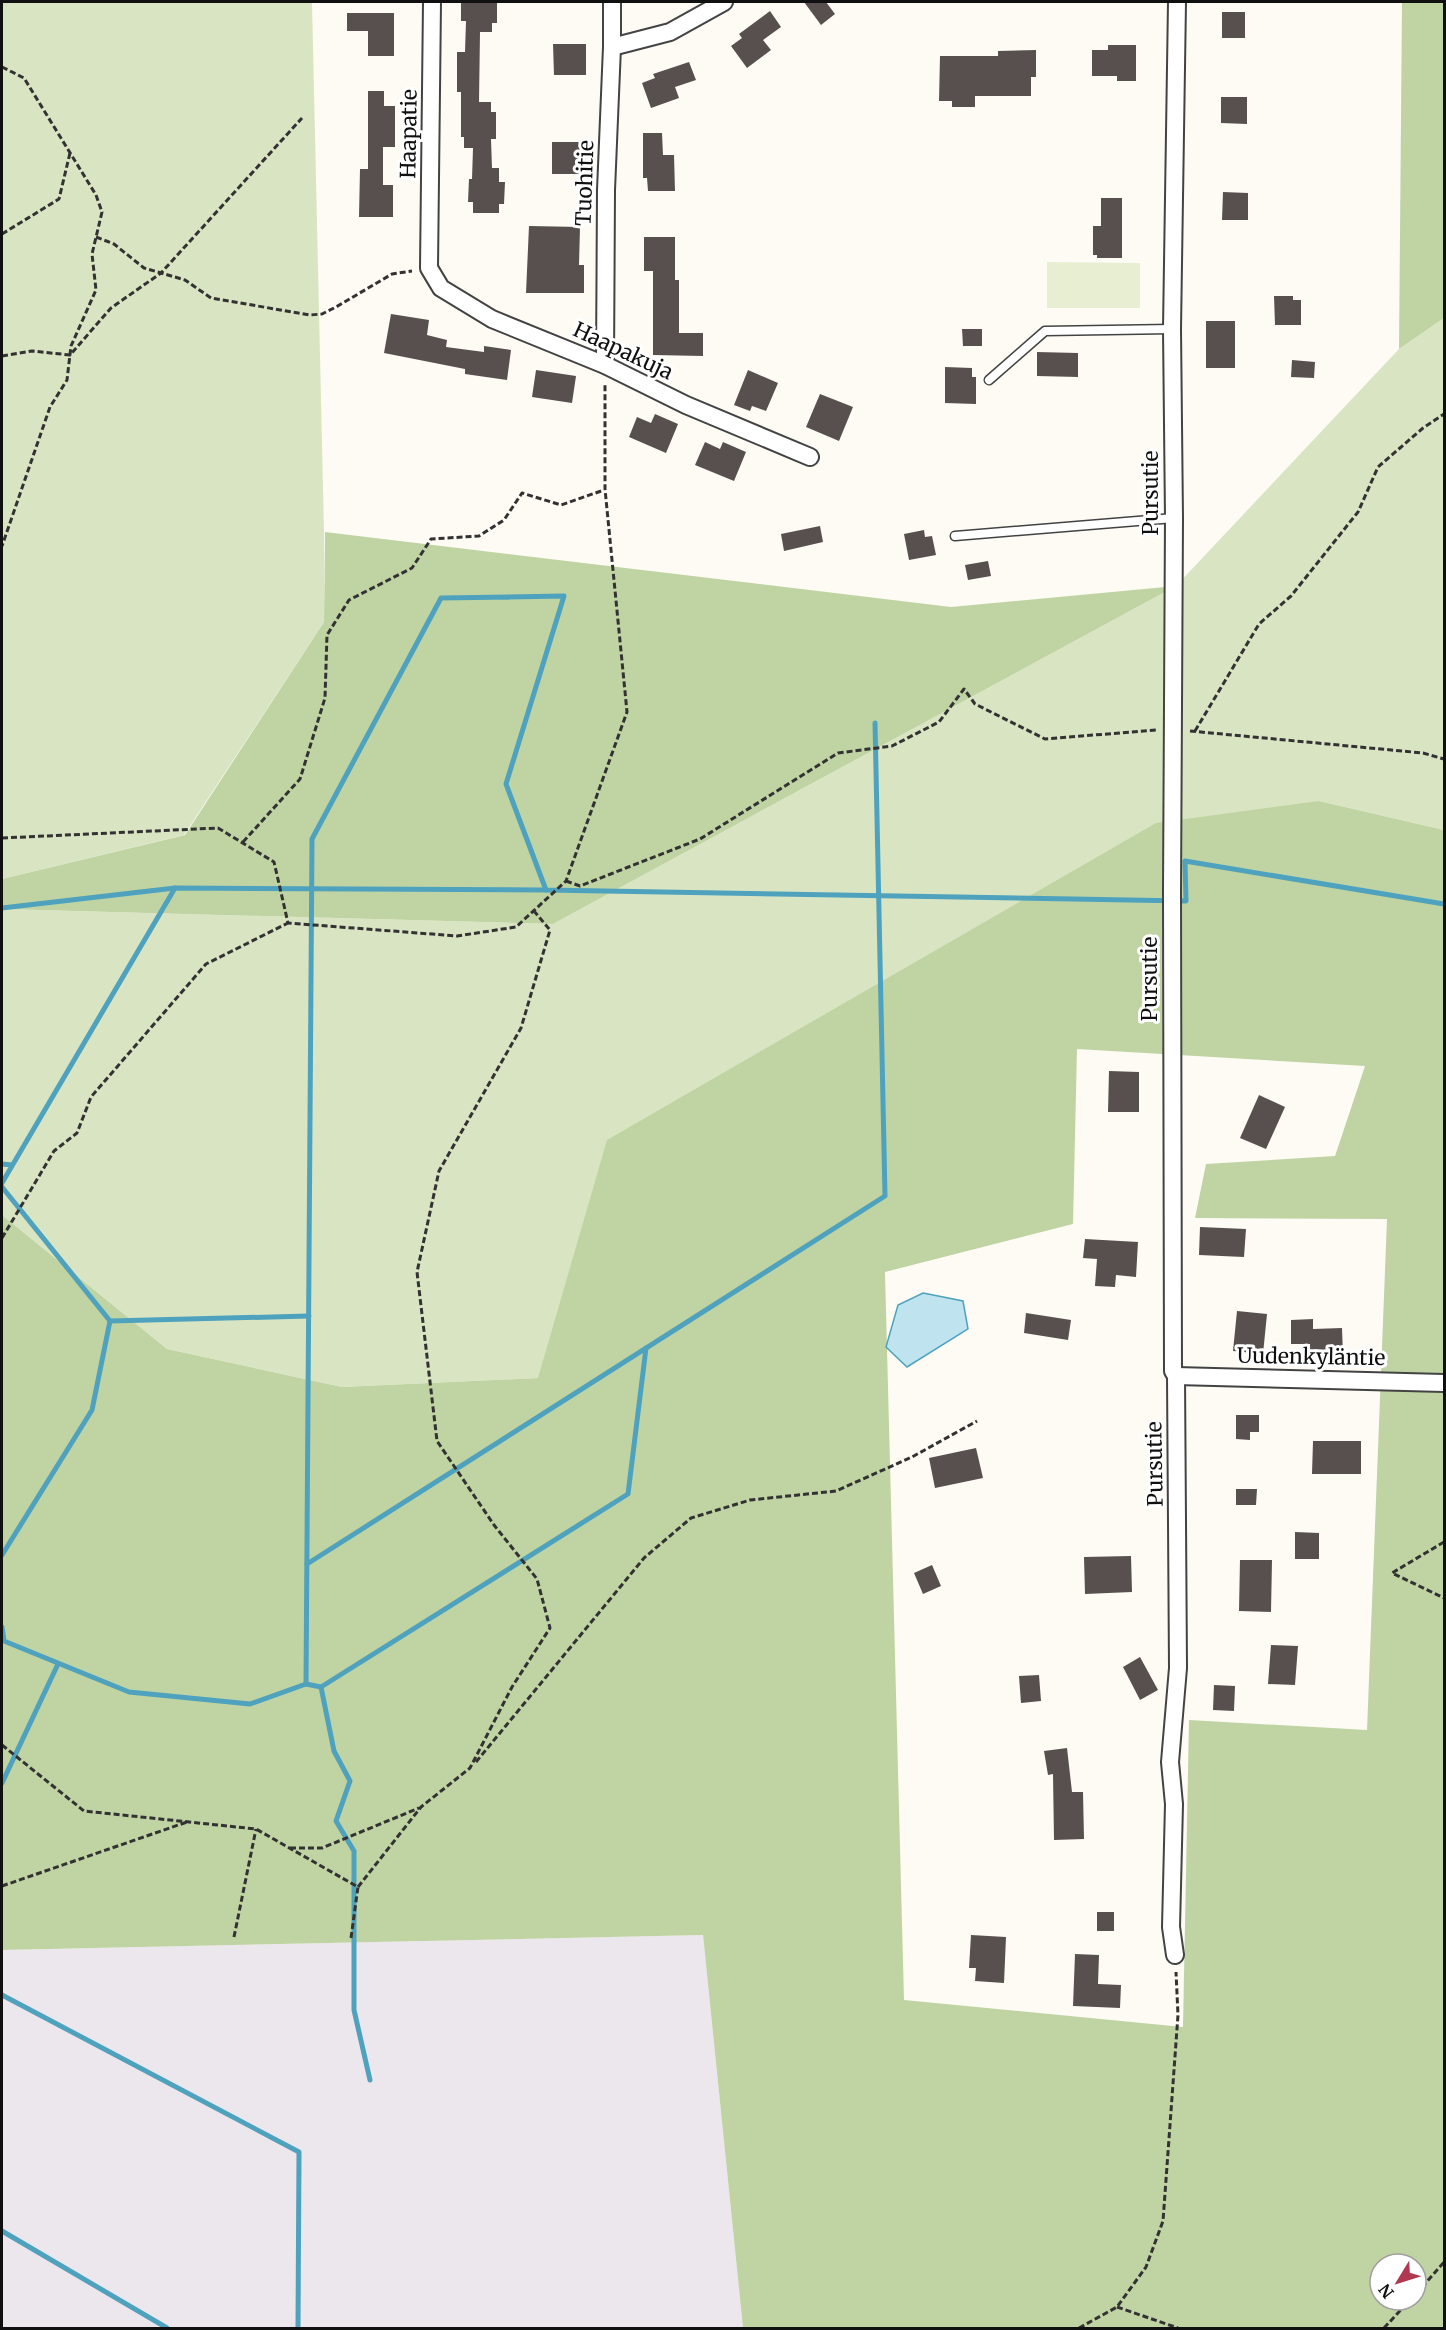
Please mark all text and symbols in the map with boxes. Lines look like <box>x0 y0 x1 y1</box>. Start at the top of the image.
street label: Haapatie <box>394 89 423 179</box>
street label: Tuohitie <box>570 139 599 226</box>
street label: Haapakuja <box>569 316 678 385</box>
street label: Pursutie <box>1137 450 1164 536</box>
street label: Pursutie <box>1136 936 1163 1022</box>
street label: Uudenkyläntie <box>1237 1342 1386 1371</box>
street label: Pursutie <box>1140 1421 1169 1507</box>
north arrow <box>1368 2252 1428 2312</box>
text: N <box>1374 2280 1398 2302</box>

